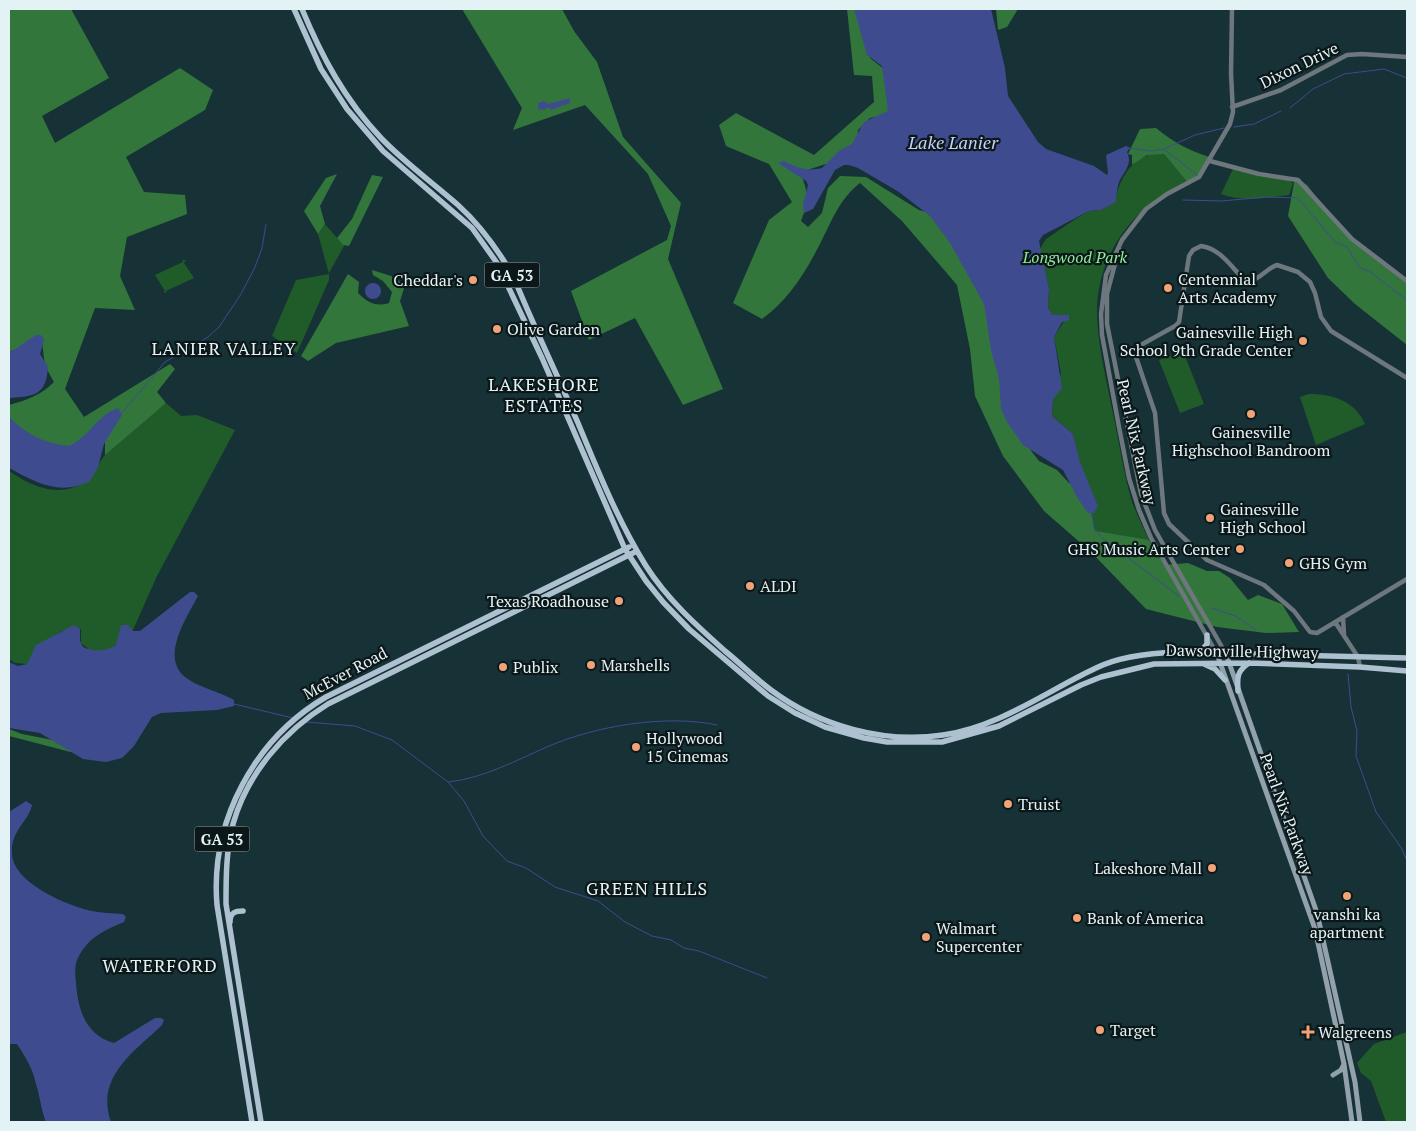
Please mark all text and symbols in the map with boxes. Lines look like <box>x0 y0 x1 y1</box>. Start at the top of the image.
street label: Dixon Drive <box>1256 37 1342 93</box>
water label: Lake Lanier <box>907 130 999 154</box>
park label: Longwood Park <box>1022 246 1128 268</box>
road number: GA 53 <box>484 262 540 288</box>
place label: Centennial Arts Academy <box>1178 268 1277 308</box>
place label: Cheddar's <box>393 269 463 291</box>
marker: Cheddar's <box>467 274 479 286</box>
marker: Centennial Arts Academy <box>1162 282 1174 294</box>
place label: Olive Garden <box>507 318 600 340</box>
place label: Gainesville High School 9th Grade Center <box>1120 321 1294 361</box>
marker: Olive Garden <box>491 323 503 335</box>
marker: Gainesville High School 9th Grade Center <box>1297 335 1309 347</box>
district label: LANIER VALLEY <box>151 336 297 360</box>
district label: LAKESHORE ESTATES <box>488 372 600 417</box>
street label: Pearl Nix Parkway <box>1112 377 1162 508</box>
marker: Gainesville Highschool Bandroom <box>1245 408 1257 420</box>
place label: Gainesville Highschool Bandroom <box>1172 421 1330 461</box>
place label: Gainesville High School <box>1220 498 1306 538</box>
marker: Gainesville High School <box>1204 512 1216 524</box>
place label: GHS Music Arts Center <box>1068 538 1231 560</box>
marker: GHS Music Arts Center <box>1234 543 1246 555</box>
place label: GHS Gym <box>1299 552 1367 574</box>
marker: GHS Gym <box>1283 557 1295 569</box>
place label: ALDI <box>760 575 797 597</box>
marker: ALDI <box>744 580 756 592</box>
place label: Texas Roadhouse <box>487 590 609 612</box>
marker: Texas Roadhouse <box>613 595 625 607</box>
street label: Dawsonville Highway <box>1165 639 1320 663</box>
street label: McEver Road <box>299 642 391 704</box>
place label: Marshells <box>601 654 670 676</box>
place label: Publix <box>513 656 559 678</box>
marker: Marshells <box>585 659 597 671</box>
marker: Publix <box>497 661 509 673</box>
place label: Hollywood 15 Cinemas <box>646 727 729 767</box>
marker: Hollywood 15 Cinemas <box>630 741 642 753</box>
street label: Pearl Nix Parkway <box>1255 750 1320 879</box>
place label: Truist <box>1018 793 1060 815</box>
marker: Truist <box>1002 798 1014 810</box>
road number: GA 53 <box>194 826 250 852</box>
place label: Lakeshore Mall <box>1094 857 1202 879</box>
marker: Lakeshore Mall <box>1206 862 1218 874</box>
district label: GREEN HILLS <box>586 876 708 900</box>
marker: vanshi ka apartment <box>1341 890 1353 902</box>
place label: vanshi ka apartment <box>1310 903 1384 943</box>
place label: Bank of America <box>1087 907 1204 929</box>
marker: Bank of America <box>1071 912 1083 924</box>
place label: Walmart Supercenter <box>936 917 1023 957</box>
marker: Walmart Supercenter <box>920 931 932 943</box>
district label: WATERFORD <box>102 953 218 977</box>
place label: Target <box>1110 1019 1156 1041</box>
place label: Walgreens <box>1318 1021 1392 1043</box>
marker: Target <box>1094 1024 1106 1036</box>
marker: Walgreens <box>1302 1026 1314 1038</box>

